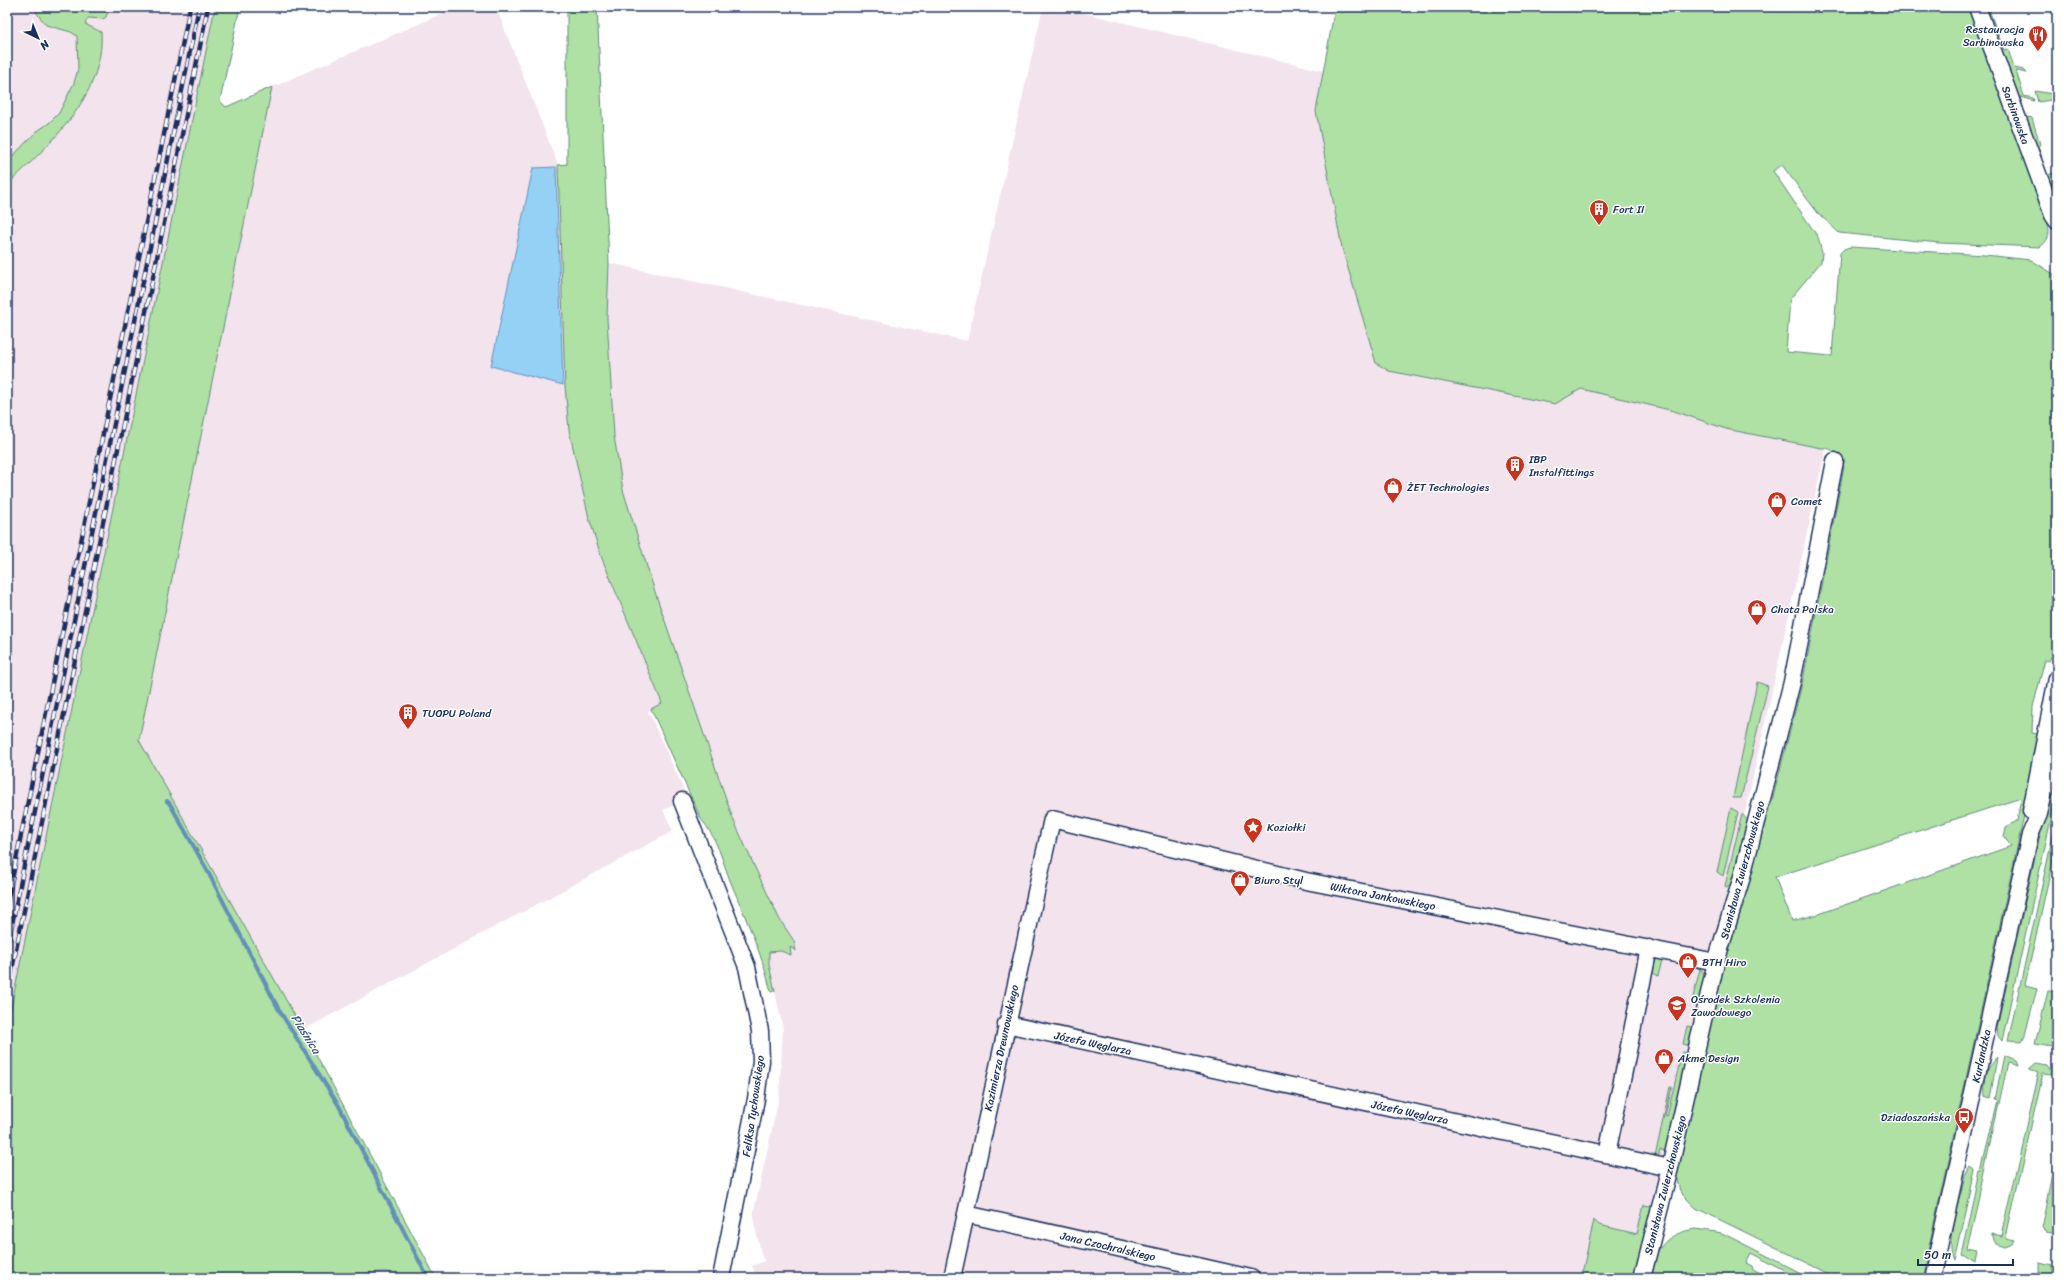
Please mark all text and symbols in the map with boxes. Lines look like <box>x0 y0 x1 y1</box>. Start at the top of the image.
north arrow <box>18 18 58 58</box>
place label: Restauracja Sarbinowska <box>1963 20 2024 52</box>
restaurant icon: Restauracja Sarbinowska <box>2027 24 2049 52</box>
text: N <box>35 35 54 55</box>
street label: Sarbinowska <box>1996 83 2035 148</box>
building icon: Fort II <box>1588 198 1610 226</box>
place label: Fort II <box>1613 200 1645 219</box>
place label: IBP Instalfittings <box>1528 450 1595 482</box>
building icon: IBP Instalfittings <box>1504 454 1526 482</box>
shop icon: ŻET Technologies <box>1382 476 1404 504</box>
place label: ŻET Technologies <box>1407 478 1490 497</box>
shop icon: Comet <box>1766 490 1788 518</box>
place label: Comet <box>1791 492 1823 511</box>
shop icon: Chata Polska <box>1746 598 1768 626</box>
place label: Chata Polska <box>1771 600 1834 619</box>
building icon: TUOPU Poland <box>397 702 419 730</box>
place label: TUOPU Poland <box>422 704 492 723</box>
street label: Stanisława Zwierzchowskiego <box>1715 798 1770 942</box>
place icon: Koziołki <box>1242 816 1264 844</box>
place label: Koziołki <box>1267 818 1306 837</box>
shop icon: Biuro Styl <box>1229 869 1251 897</box>
place label: Biuro Styl <box>1254 871 1304 890</box>
street label: Wiktora Jankowskiego <box>1329 877 1438 916</box>
shop icon: BTH Hiro <box>1677 951 1699 979</box>
place label: BTH Hiro <box>1702 953 1747 972</box>
street label: Kazimierza Drewnowskiego <box>979 983 1024 1113</box>
place label: Ośrodek Szkolenia Zawodowego <box>1691 990 1781 1022</box>
school or university icon: Ośrodek Szkolenia Zawodowego <box>1666 994 1688 1022</box>
water label: Piaśnica <box>285 1010 327 1059</box>
street label: Józefa Węglarza <box>1052 1026 1134 1061</box>
street label: Kurlandzka <box>1967 1027 1997 1085</box>
shop icon: Akme Design <box>1653 1047 1675 1075</box>
place label: Akme Design <box>1677 1049 1739 1068</box>
street label: Feliksa Tychowskiego <box>737 1054 770 1158</box>
street label: Józefa Węglarza <box>1369 1095 1451 1130</box>
bus stop icon: Dziadoszańska <box>1953 1106 1975 1134</box>
place label: Dziadoszańska <box>1881 1108 1950 1127</box>
street label: Stanisława Zwierzchowskiego <box>1639 1113 1692 1257</box>
street label: Jana Czochralskiego <box>1057 1226 1158 1267</box>
scale bar <box>1918 1241 2013 1267</box>
text: 50 m <box>1924 1244 1951 1266</box>

